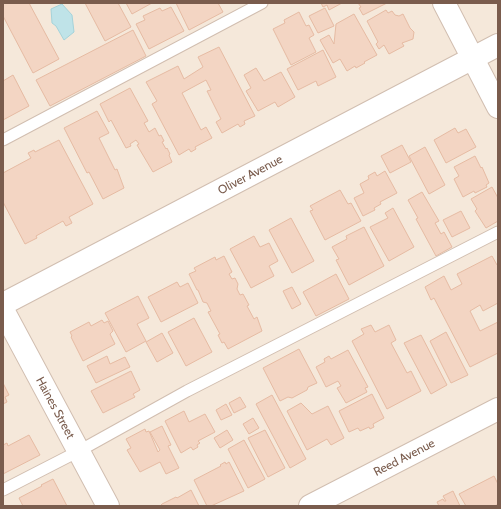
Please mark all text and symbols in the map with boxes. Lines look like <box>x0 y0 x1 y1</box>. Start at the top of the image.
street label: Oliver Avenue <box>215 151 285 197</box>
street label: Haines Street <box>33 374 79 441</box>
street label: Reed Avenue <box>371 435 437 479</box>

